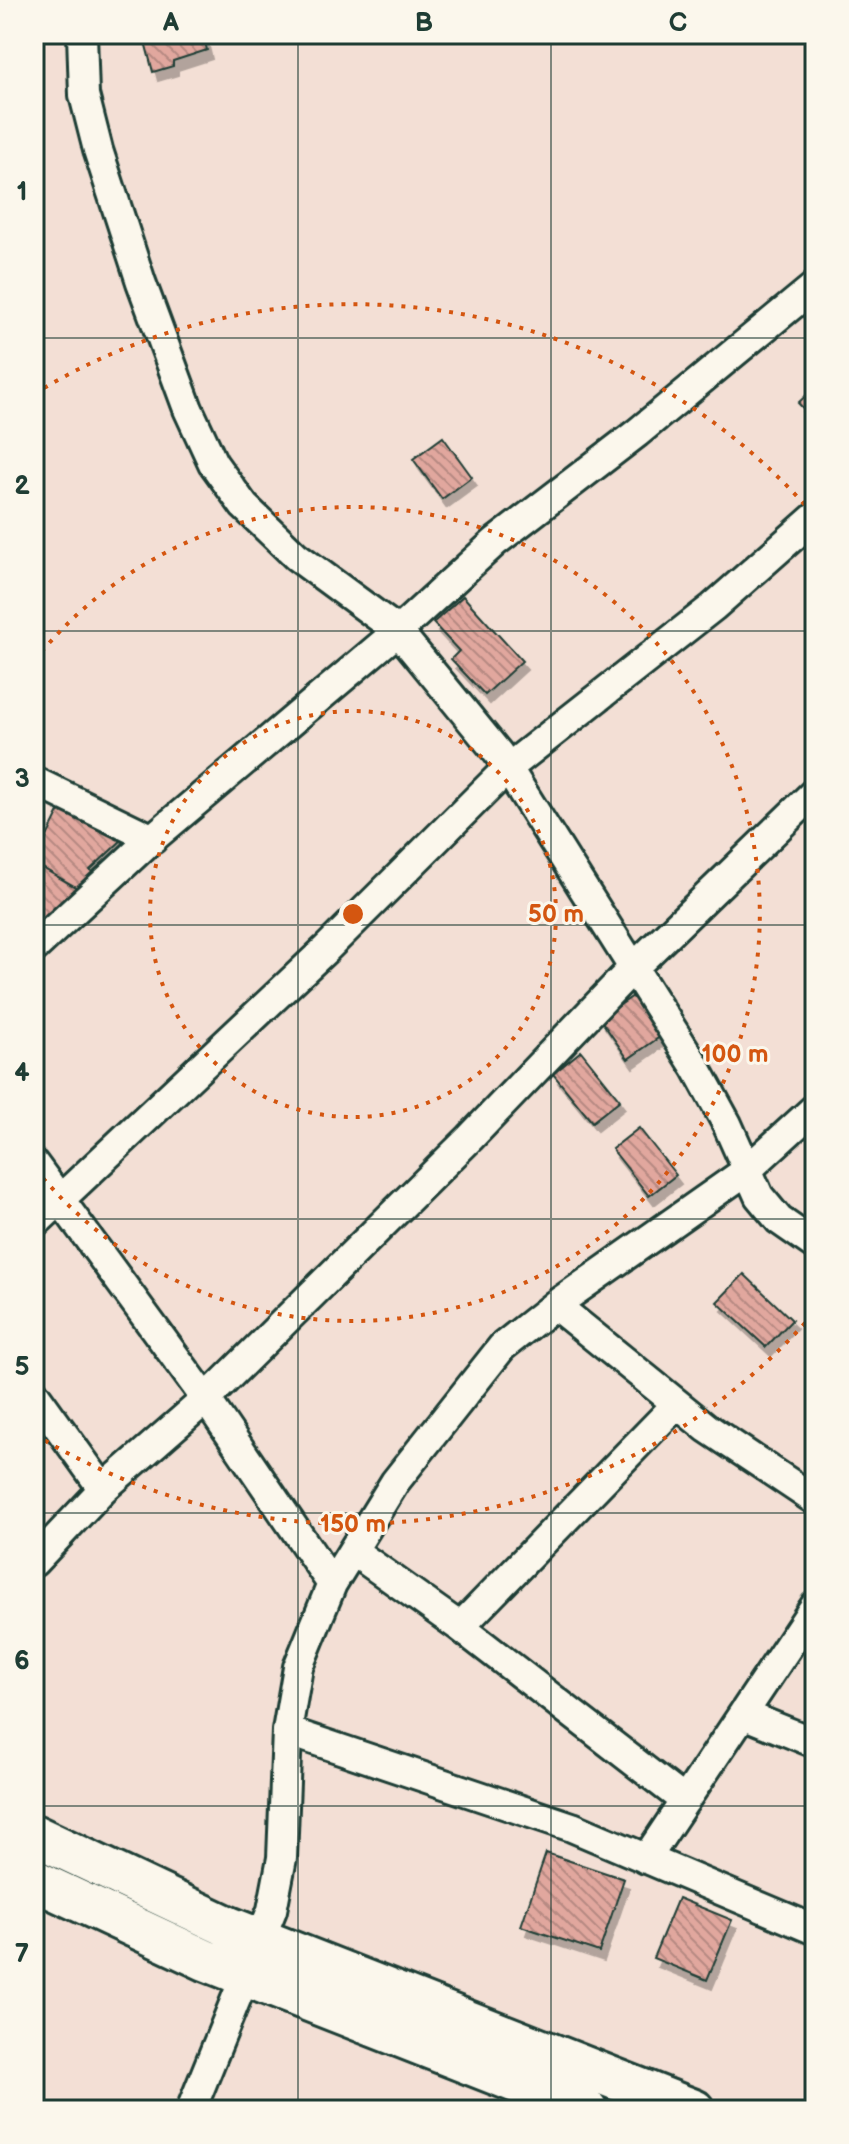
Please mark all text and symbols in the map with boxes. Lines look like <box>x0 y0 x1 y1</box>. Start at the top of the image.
text: A <box>162 8 179 39</box>
text: B <box>415 8 433 39</box>
text: C <box>669 8 687 39</box>
text: 1 <box>17 177 27 208</box>
text: 2 <box>14 471 30 502</box>
text: 3 <box>14 764 30 795</box>
centre of rings <box>339 900 367 928</box>
text: 50 m <box>528 900 584 929</box>
text: 100 m <box>702 1040 768 1069</box>
text: 4 <box>14 1058 30 1089</box>
text: 5 <box>14 1352 30 1383</box>
text: 150 m <box>320 1510 386 1539</box>
text: 6 <box>14 1646 30 1677</box>
text: 7 <box>15 1939 29 1970</box>

